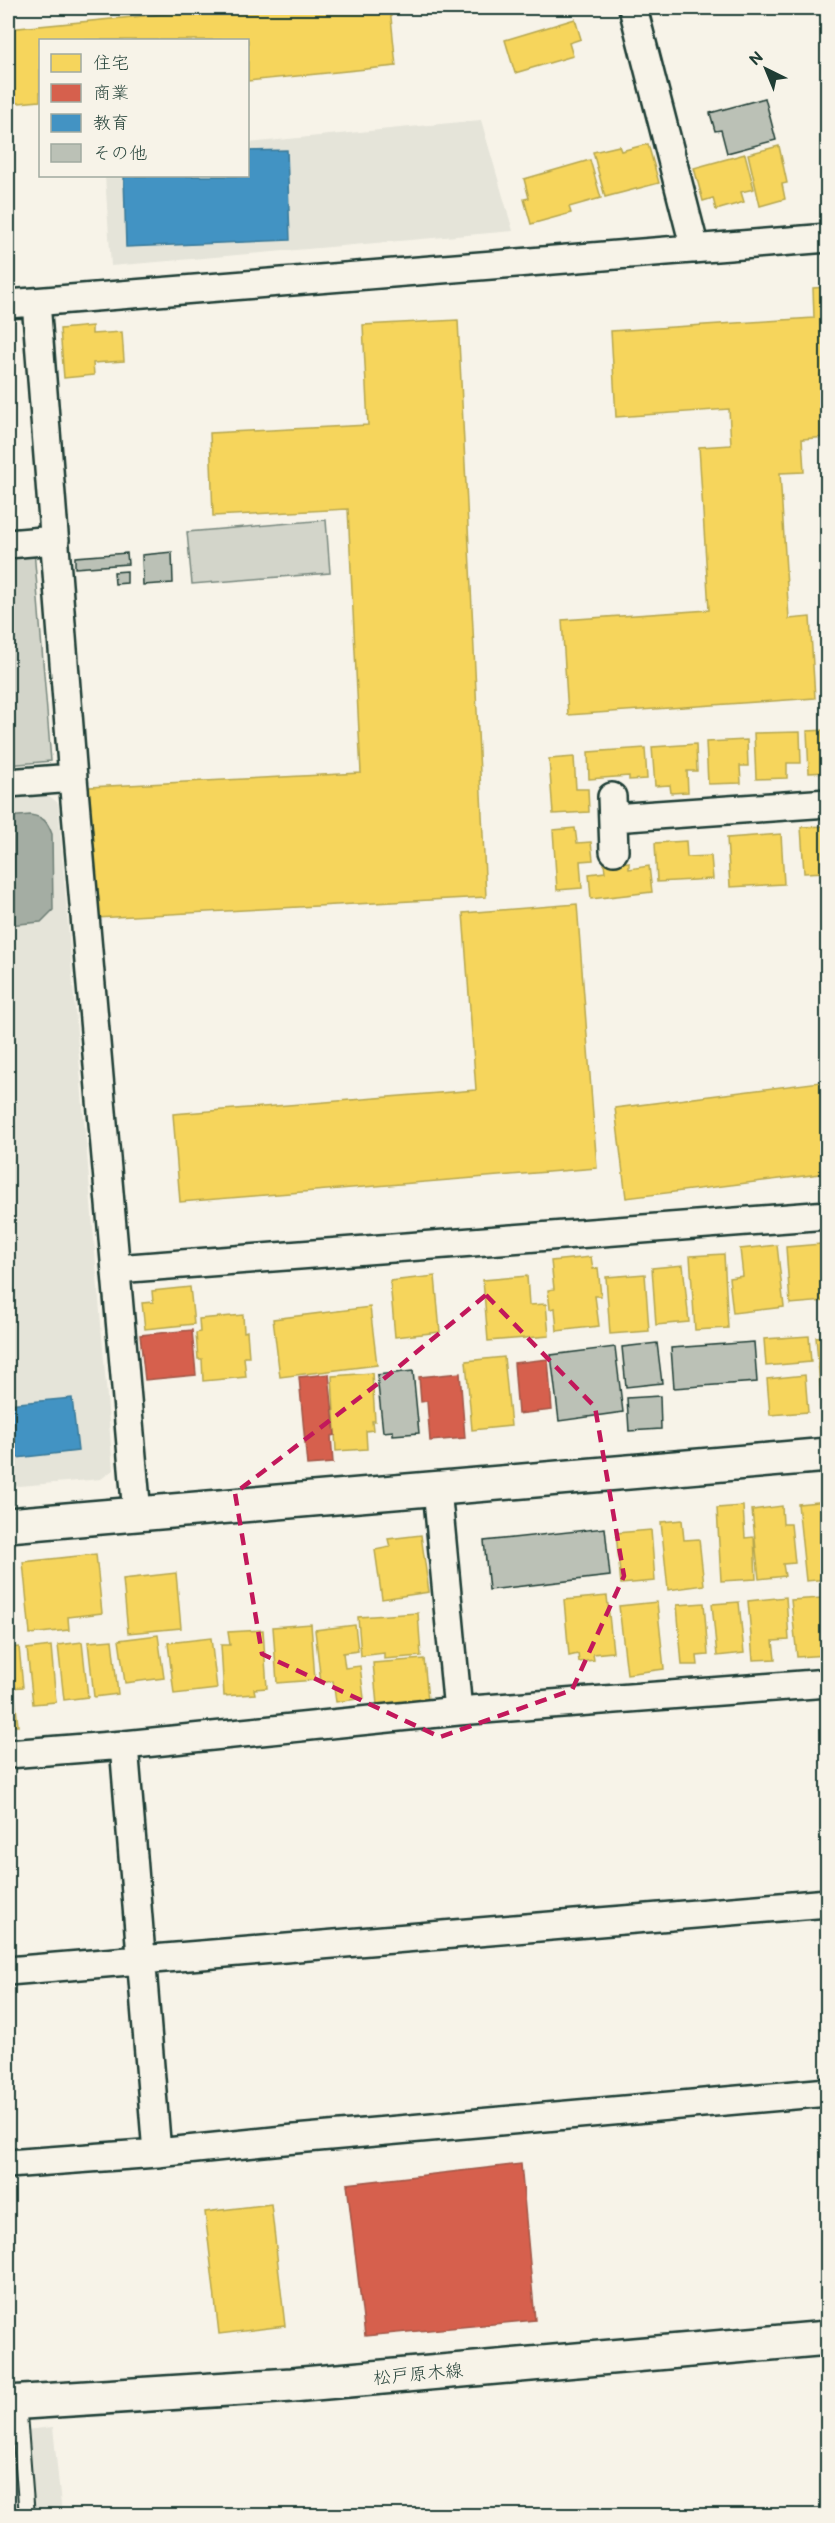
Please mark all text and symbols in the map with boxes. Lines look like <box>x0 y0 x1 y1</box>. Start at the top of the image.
legend <box>39 39 249 177</box>
north arrow <box>736 39 796 99</box>
text: N <box>746 48 768 70</box>
text: 住宅 <box>93 53 129 74</box>
text: 商業 <box>93 83 129 104</box>
text: 教育 <box>93 113 129 134</box>
text: その他 <box>93 143 147 164</box>
street label: 松戸原木線 <box>372 2360 464 2389</box>

